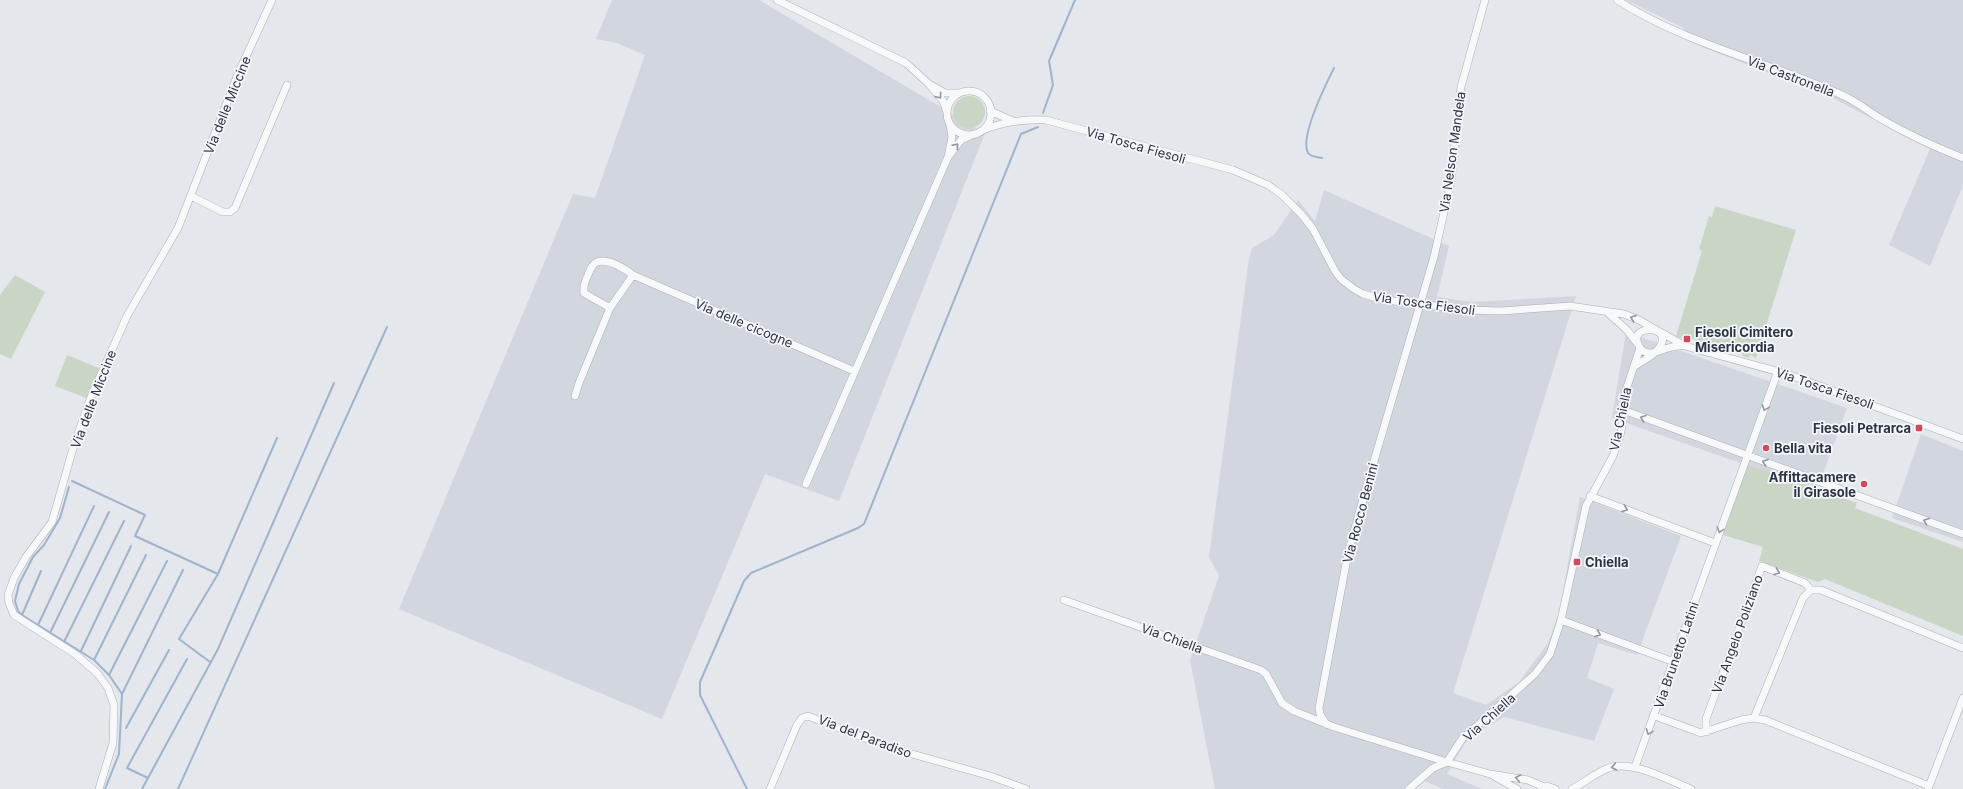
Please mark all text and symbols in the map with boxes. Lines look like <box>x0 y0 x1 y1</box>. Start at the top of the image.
street label: Via Castronella <box>1745 52 1837 100</box>
street label: Via delle Miccine <box>200 54 254 156</box>
street label: Via Nelson Mandela <box>1436 90 1468 214</box>
one-way arrow <box>934 91 941 98</box>
street label: Via Tosca Fiesoli <box>1084 123 1188 167</box>
one-way arrow <box>952 143 959 151</box>
street label: Via Tosca Fiesoli <box>1372 288 1476 318</box>
street label: Via delle cicogne <box>692 295 796 351</box>
one-way arrow <box>1630 314 1637 322</box>
place label: Fiesoli Cimitero Misericordia <box>1695 324 1793 355</box>
marker: Fiesoli Cimitero Misericordia <box>1682 334 1692 344</box>
street label: Via delle Miccine <box>67 347 119 451</box>
street label: Via Tosca Fiesoli <box>1774 364 1876 412</box>
street label: Via Chiella <box>1605 386 1635 452</box>
one-way arrow <box>1761 404 1769 411</box>
one-way arrow <box>1639 414 1646 422</box>
place label: Fiesoli Petrarca <box>1813 420 1911 436</box>
marker: Fiesoli Petrarca <box>1914 423 1924 433</box>
place label: Bella vita <box>1774 440 1832 456</box>
marker: Bella vita <box>1761 443 1771 453</box>
one-way arrow <box>1761 458 1768 467</box>
street label: Via Rocco Benini <box>1339 461 1381 565</box>
place label: Affittacamere il Girasole <box>1769 469 1856 500</box>
marker: Affittacamere il Girasole <box>1859 479 1869 489</box>
one-way arrow <box>1622 504 1629 512</box>
one-way arrow <box>1923 517 1930 525</box>
one-way arrow <box>1717 526 1725 533</box>
place label: Chiella <box>1585 554 1629 570</box>
marker: Chiella <box>1572 557 1582 567</box>
one-way arrow <box>1774 567 1781 575</box>
street label: Via Angelo Poliziano <box>1708 572 1766 696</box>
street label: Via Brunetto Latini <box>1650 600 1702 710</box>
street label: Via Chiella <box>1139 619 1205 657</box>
one-way arrow <box>1594 629 1601 637</box>
street label: Via Chiella <box>1460 689 1518 745</box>
street label: Via del Paradiso <box>816 711 914 761</box>
one-way arrow <box>1645 728 1653 735</box>
one-way arrow <box>1611 762 1618 770</box>
one-way arrow <box>1515 775 1521 783</box>

